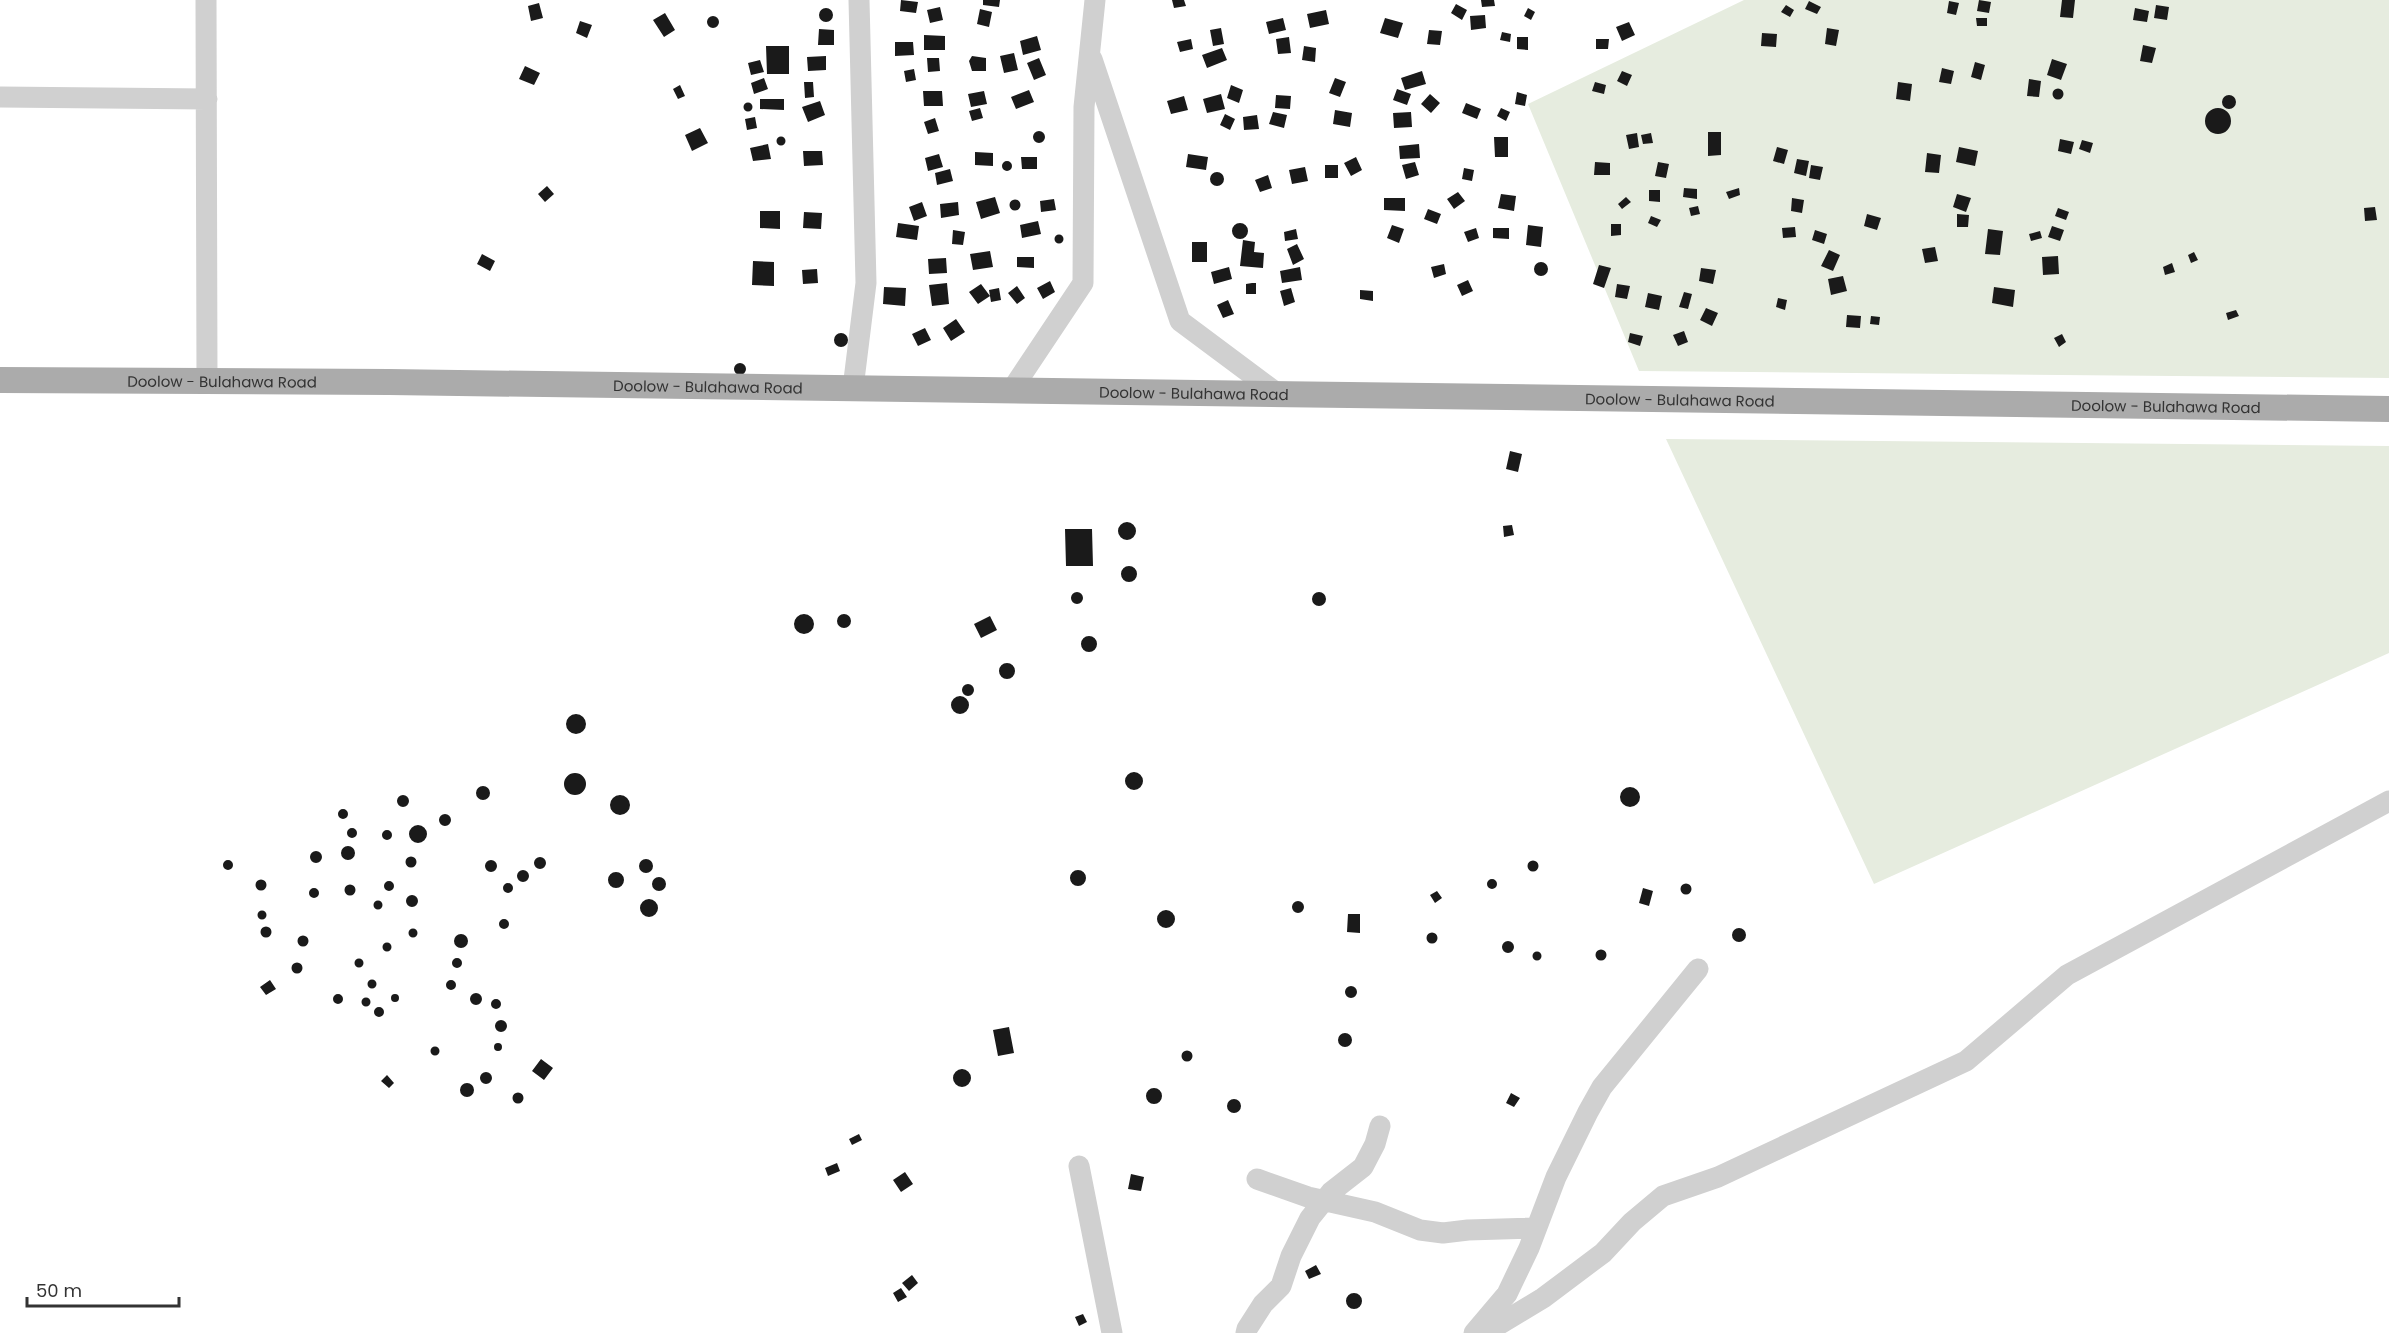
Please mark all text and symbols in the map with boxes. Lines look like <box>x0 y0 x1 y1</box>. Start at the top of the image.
street label: Doolow - Bulahawa Road <box>127 370 317 392</box>
street label: Doolow - Bulahawa Road <box>613 375 803 398</box>
street label: Doolow - Bulahawa Road <box>1099 381 1289 405</box>
street label: Doolow - Bulahawa Road <box>1585 388 1775 411</box>
street label: Doolow - Bulahawa Road <box>2071 394 2261 418</box>
scale bar <box>27 1270 178 1308</box>
text: 50 m <box>36 1278 82 1303</box>

